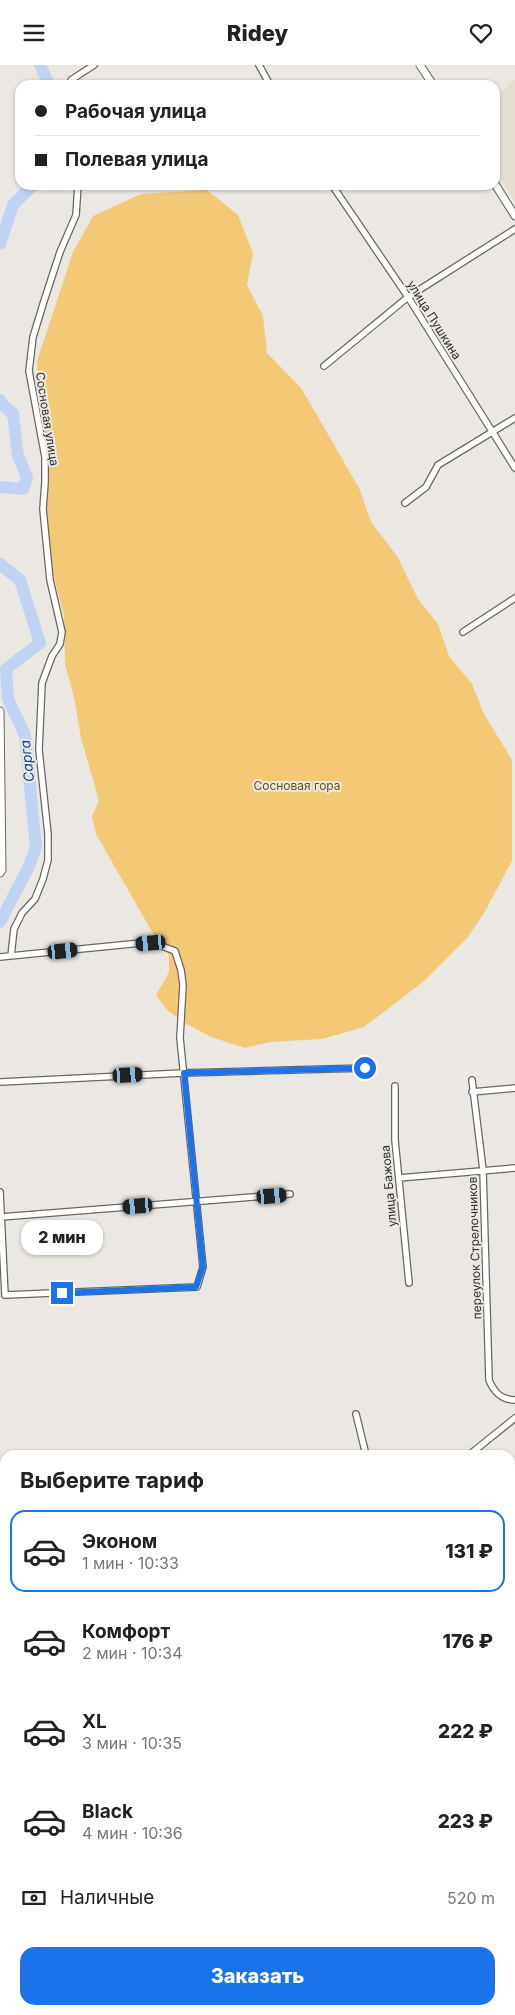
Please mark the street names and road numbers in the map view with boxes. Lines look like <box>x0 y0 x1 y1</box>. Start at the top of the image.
street label: улица Пушкина <box>404 277 465 362</box>
street label: Сосновая улица <box>33 371 62 467</box>
street label: улица Бажова <box>377 1144 400 1228</box>
street label: переулок Стрелочников <box>465 1176 484 1320</box>

